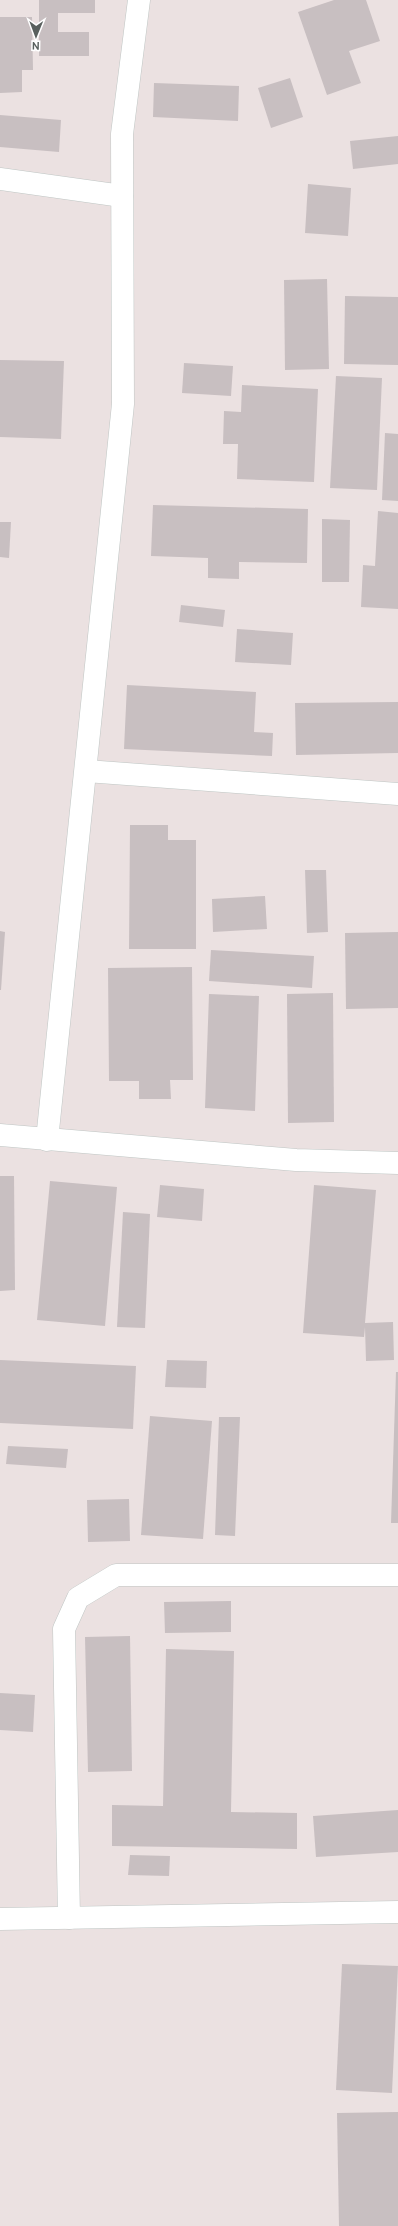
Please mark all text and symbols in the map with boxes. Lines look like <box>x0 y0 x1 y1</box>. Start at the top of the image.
north arrow <box>16 16 56 56</box>
text: N <box>32 39 40 53</box>

